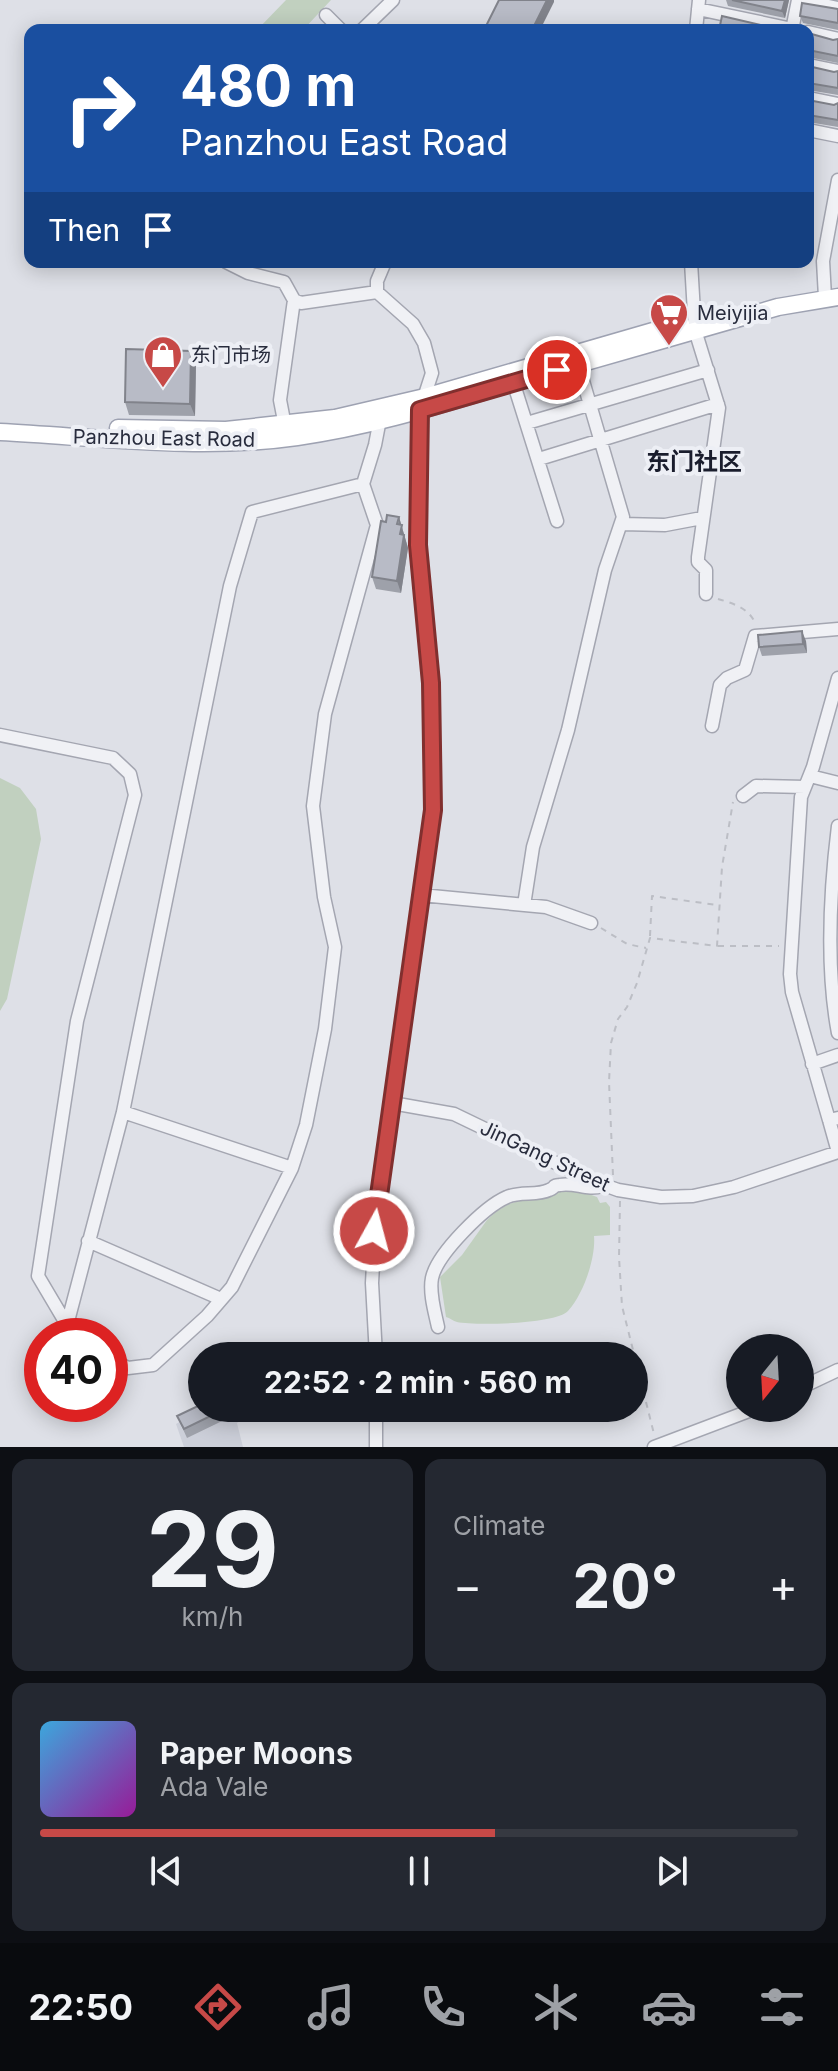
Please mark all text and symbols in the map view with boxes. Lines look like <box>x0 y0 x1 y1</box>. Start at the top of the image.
text: 480 m <box>180 52 356 120</box>
icon: right <box>48 56 152 160</box>
text: Panzhou East Road <box>180 120 508 164</box>
icon: arrive <box>136 208 180 252</box>
text: Then <box>48 212 120 248</box>
supermarket icon: Meiyijia <box>648 292 690 347</box>
place label: Meiyijia <box>697 301 769 325</box>
shop icon: 东门市场 <box>142 334 184 389</box>
pin <box>523 336 591 404</box>
place label: 东门市场 <box>191 343 271 367</box>
icon: arrive <box>535 348 579 392</box>
street label: Panzhou East Road <box>73 424 255 452</box>
district label: 东门社区 <box>646 447 742 476</box>
street label: JinGang Street <box>476 1115 614 1197</box>
position arrow <box>332 1189 416 1273</box>
speed limit sign: 40 <box>24 1318 128 1422</box>
north arrow <box>726 1334 814 1422</box>
map controls <box>726 1334 814 1422</box>
text: 22:52 · 2 min · 560 m <box>264 1364 572 1400</box>
text: 29 <box>146 1486 279 1612</box>
text: Climate <box>453 1510 545 1541</box>
text: 20° <box>573 1550 678 1622</box>
text: − <box>453 1559 482 1613</box>
text: + <box>769 1559 798 1613</box>
text: km/h <box>182 1601 243 1632</box>
text: Paper Moons <box>160 1735 353 1771</box>
text: Ada Vale <box>160 1771 268 1802</box>
icon: previous <box>144 1849 188 1893</box>
icon: pause <box>397 1849 441 1893</box>
icon: next <box>650 1849 694 1893</box>
icon: directions <box>190 1979 246 2035</box>
icon: music <box>303 1979 359 2035</box>
icon: phone <box>415 1979 471 2035</box>
icon: climate <box>528 1979 584 2035</box>
icon: car <box>641 1979 697 2035</box>
icon: filters <box>754 1979 810 2035</box>
text: 22:50 <box>28 1985 133 2029</box>

